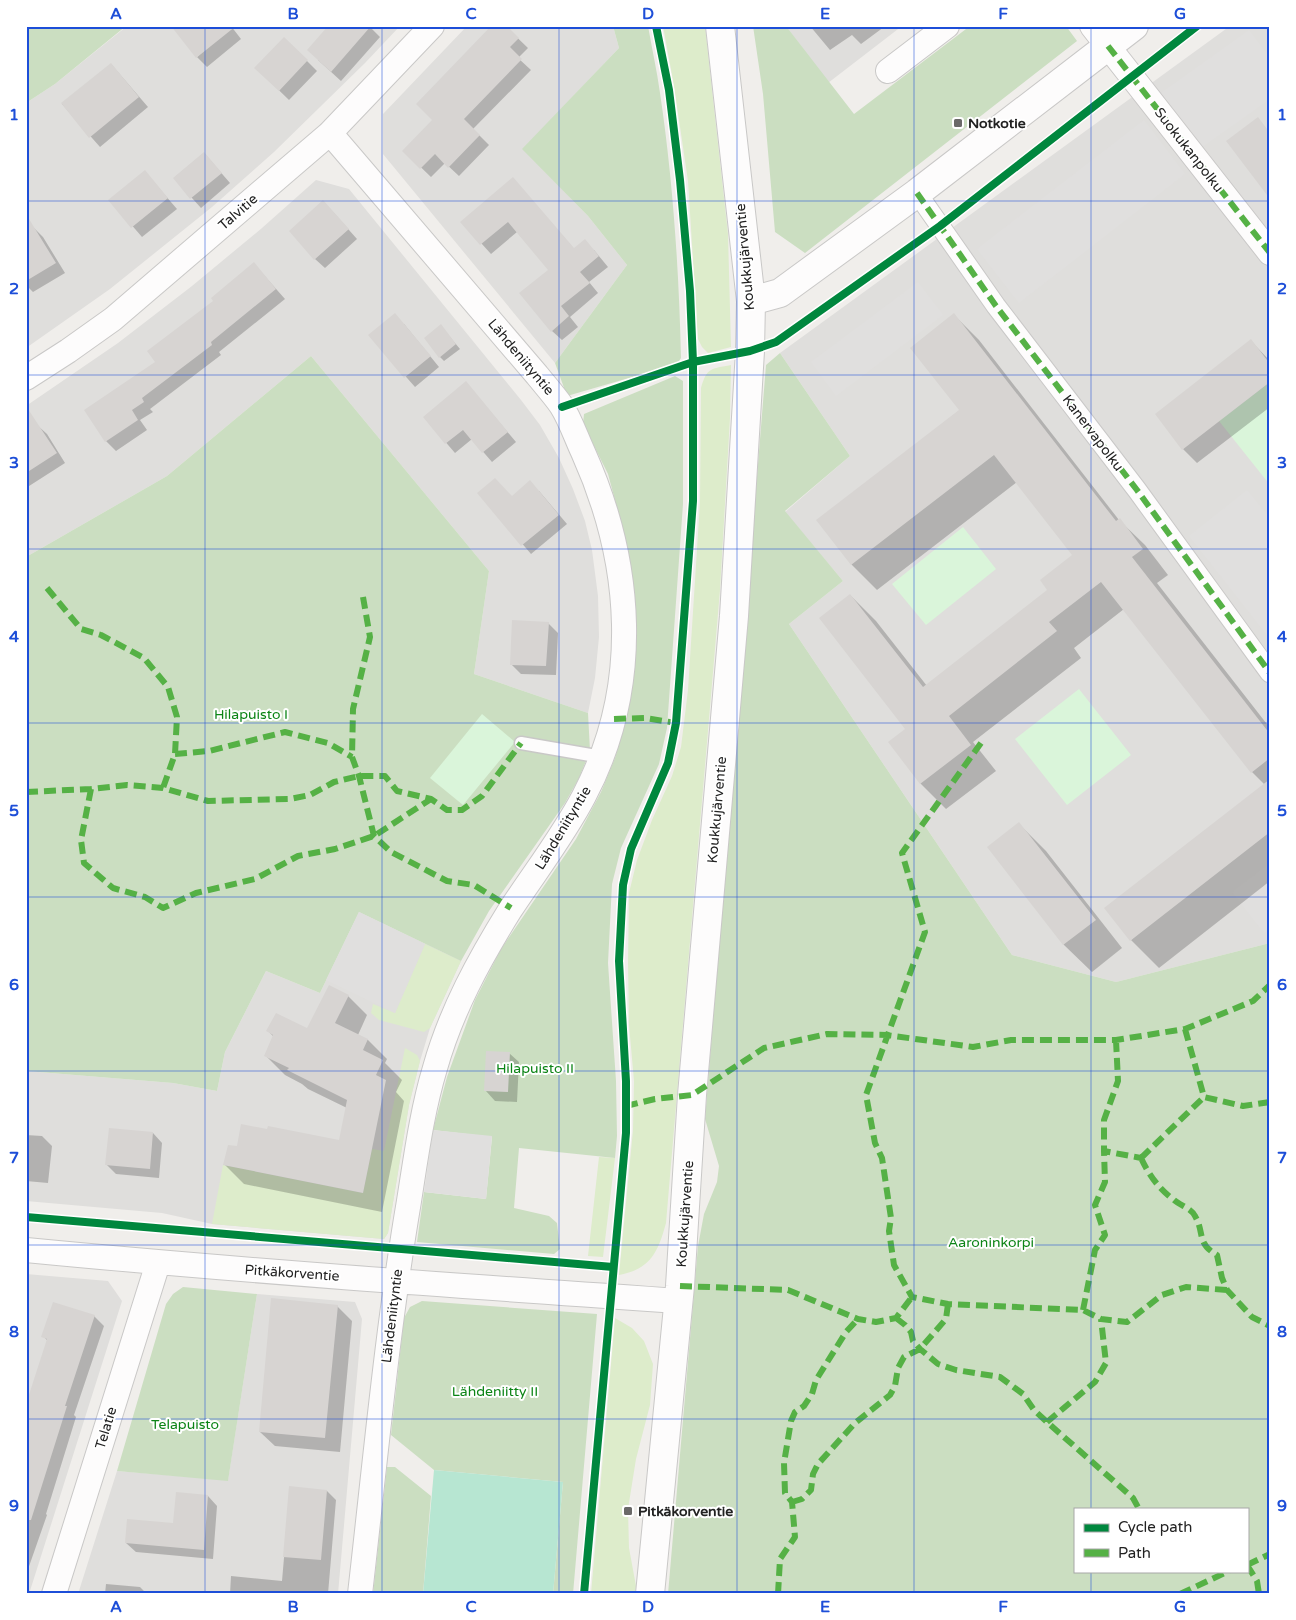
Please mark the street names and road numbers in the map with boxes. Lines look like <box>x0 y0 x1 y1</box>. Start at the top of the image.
street label: Suokukanpolku <box>1151 104 1227 196</box>
street label: Talvitie <box>215 190 261 234</box>
street label: Koukkujärventie <box>732 203 758 311</box>
street label: Lähdeniityntie <box>484 315 558 399</box>
street label: Kanervapolku <box>1059 391 1127 475</box>
street label: Koukkujärventie <box>704 756 730 864</box>
street label: Lähdeniityntie <box>531 783 595 873</box>
street label: Koukkujärventie <box>673 1160 697 1268</box>
street label: Pitkäkorventie <box>244 1261 340 1285</box>
street label: Lähdeniityntie <box>378 1268 406 1364</box>
street label: Telatie <box>92 1405 121 1451</box>

